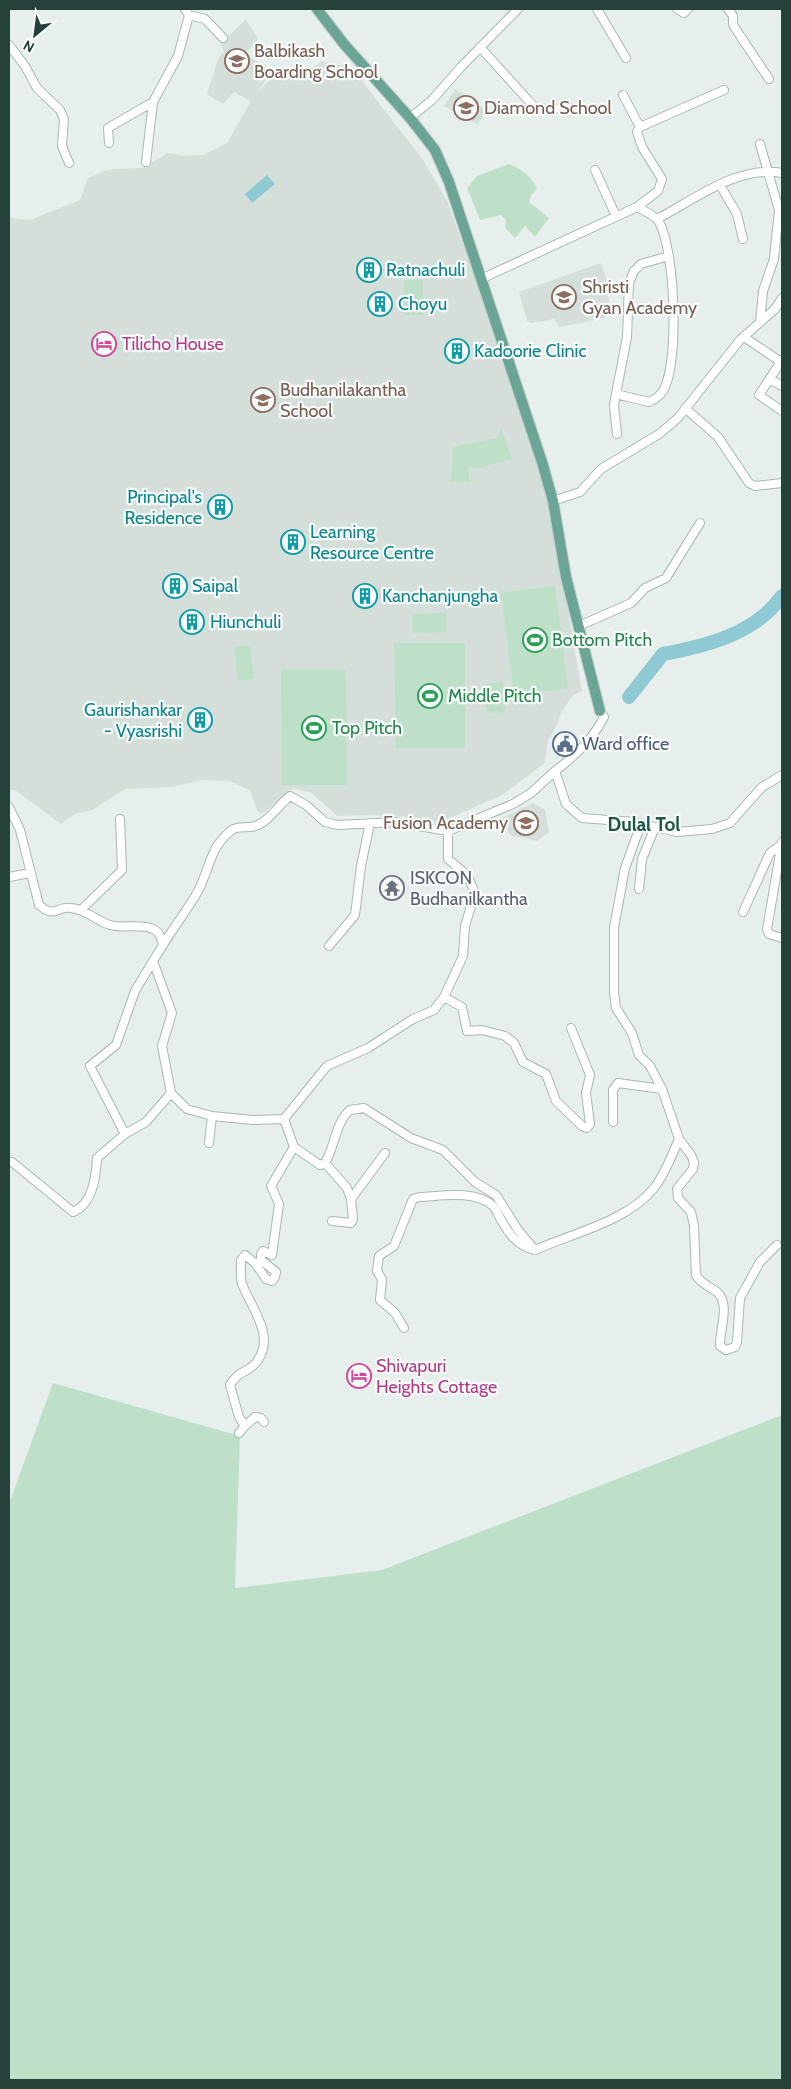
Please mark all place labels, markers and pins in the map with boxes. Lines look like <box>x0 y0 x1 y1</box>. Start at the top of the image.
place label: Balbikash Boarding School <box>254 40 379 83</box>
school or university icon: Balbikash Boarding School <box>224 48 250 74</box>
school or university icon: Diamond School <box>453 95 479 121</box>
place label: Diamond School <box>484 97 612 119</box>
building icon: Ratnachuli <box>356 257 382 283</box>
place label: Ratnachuli <box>386 259 465 281</box>
place label: Shristi Gyan Academy <box>582 276 697 319</box>
school or university icon: Shristi Gyan Academy <box>551 284 577 310</box>
building icon: Choyu <box>367 291 393 317</box>
place label: Choyu <box>398 293 447 315</box>
hotel icon: Tilicho House <box>91 331 117 357</box>
place label: Tilicho House <box>122 333 224 355</box>
building icon: Kadoorie Clinic <box>444 338 470 364</box>
place label: Kadoorie Clinic <box>474 340 587 362</box>
place label: Budhanilakantha School <box>280 379 407 422</box>
school or university icon: Budhanilakantha School <box>250 387 276 413</box>
place label: Principal's Residence <box>124 486 202 529</box>
building icon: Principal's Residence <box>207 494 233 520</box>
place label: Learning Resource Centre <box>310 521 434 564</box>
building icon: Learning Resource Centre <box>280 529 306 555</box>
building icon: Saipal <box>162 573 188 599</box>
place label: Saipal <box>192 575 239 597</box>
building icon: Kanchanjungha <box>352 583 378 609</box>
place label: Kanchanjungha <box>382 585 499 607</box>
building icon: Hiunchuli <box>179 609 205 635</box>
place label: Hiunchuli <box>210 611 281 633</box>
sports icon: Bottom Pitch <box>522 627 548 653</box>
place label: Bottom Pitch <box>552 629 652 651</box>
sports icon: Middle Pitch <box>417 683 443 709</box>
place label: Middle Pitch <box>448 685 542 707</box>
place label: Gaurishankar - Vyasrishi <box>84 699 182 742</box>
building icon: Gaurishankar - Vyasrishi <box>187 707 213 733</box>
sports icon: Top Pitch <box>301 715 327 741</box>
place label: Top Pitch <box>332 717 402 739</box>
public building icon: Ward office <box>552 731 578 757</box>
place label: Ward office <box>582 733 669 755</box>
school or university icon: Fusion Academy <box>513 810 539 836</box>
place label: Fusion Academy <box>383 812 508 834</box>
place label: ISKCON Budhanilkantha <box>410 867 528 910</box>
temple icon: ISKCON Budhanilkantha <box>379 875 405 901</box>
place label: Shivapuri Heights Cottage <box>376 1355 497 1398</box>
hotel icon: Shivapuri Heights Cottage <box>346 1363 372 1389</box>

